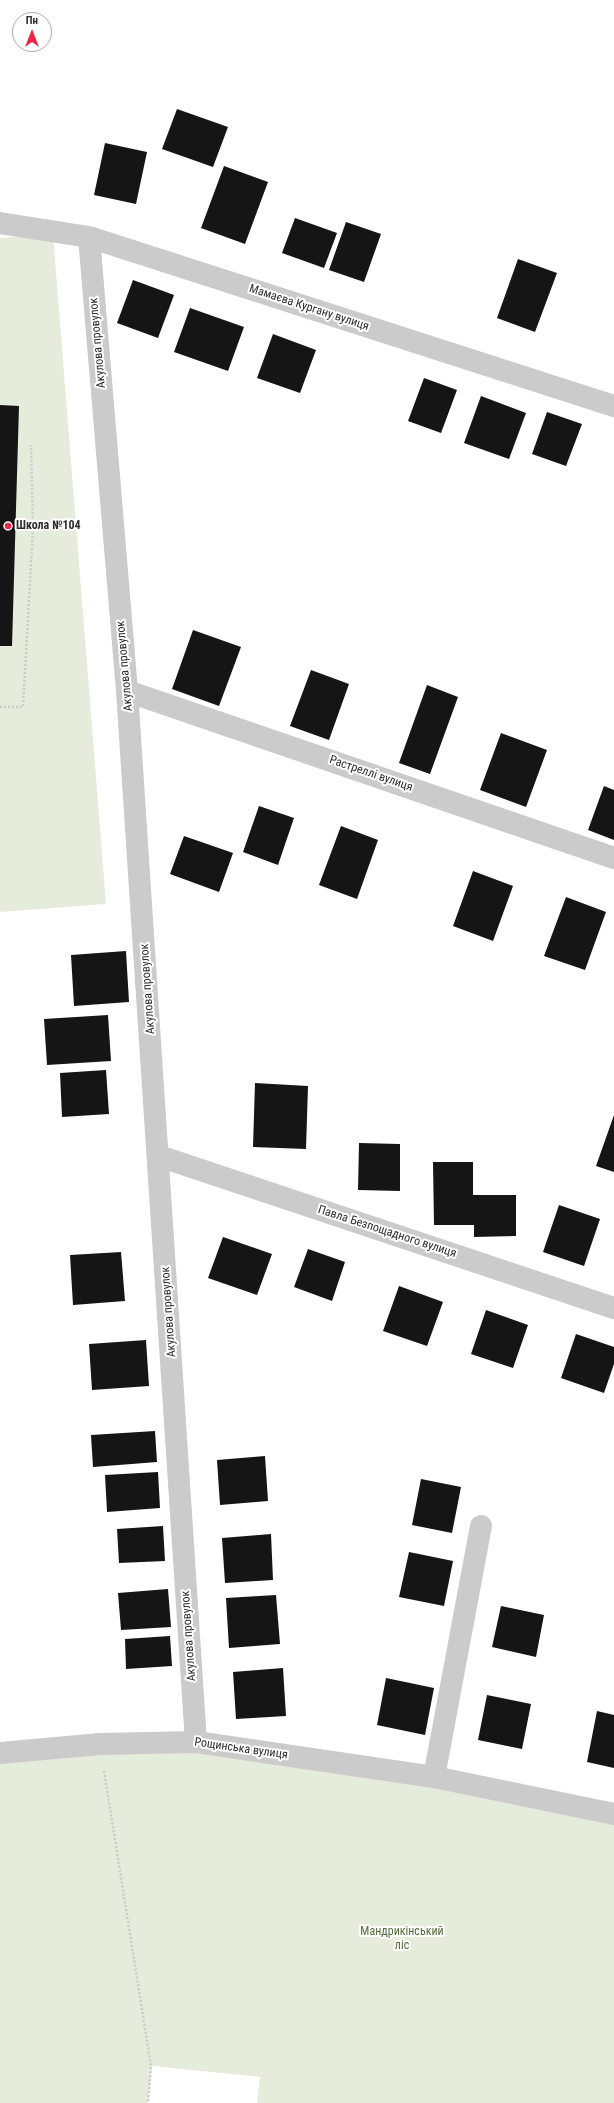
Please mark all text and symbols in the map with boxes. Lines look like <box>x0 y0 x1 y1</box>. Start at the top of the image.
north arrow <box>12 12 52 52</box>
text: Пн <box>26 14 38 27</box>
street label: Мамаєва Кургану вулиця <box>247 282 371 334</box>
street label: Акулова провулок <box>87 297 109 389</box>
place label: Школа №104 <box>16 519 81 533</box>
marker: Школа №104 <box>3 521 13 531</box>
street label: Акулова провулок <box>114 620 136 712</box>
street label: Растреллі вулиця <box>327 753 415 795</box>
street label: Акулова провулок <box>138 943 158 1035</box>
street label: Павла Безпощадного вулиця <box>316 1203 458 1261</box>
street label: Акулова провулок <box>159 1266 179 1358</box>
street label: Акулова провулок <box>179 1590 199 1682</box>
street label: Рощинська вулиця <box>193 1735 289 1763</box>
park label: Мандрикінський ліс <box>360 1925 444 1953</box>

